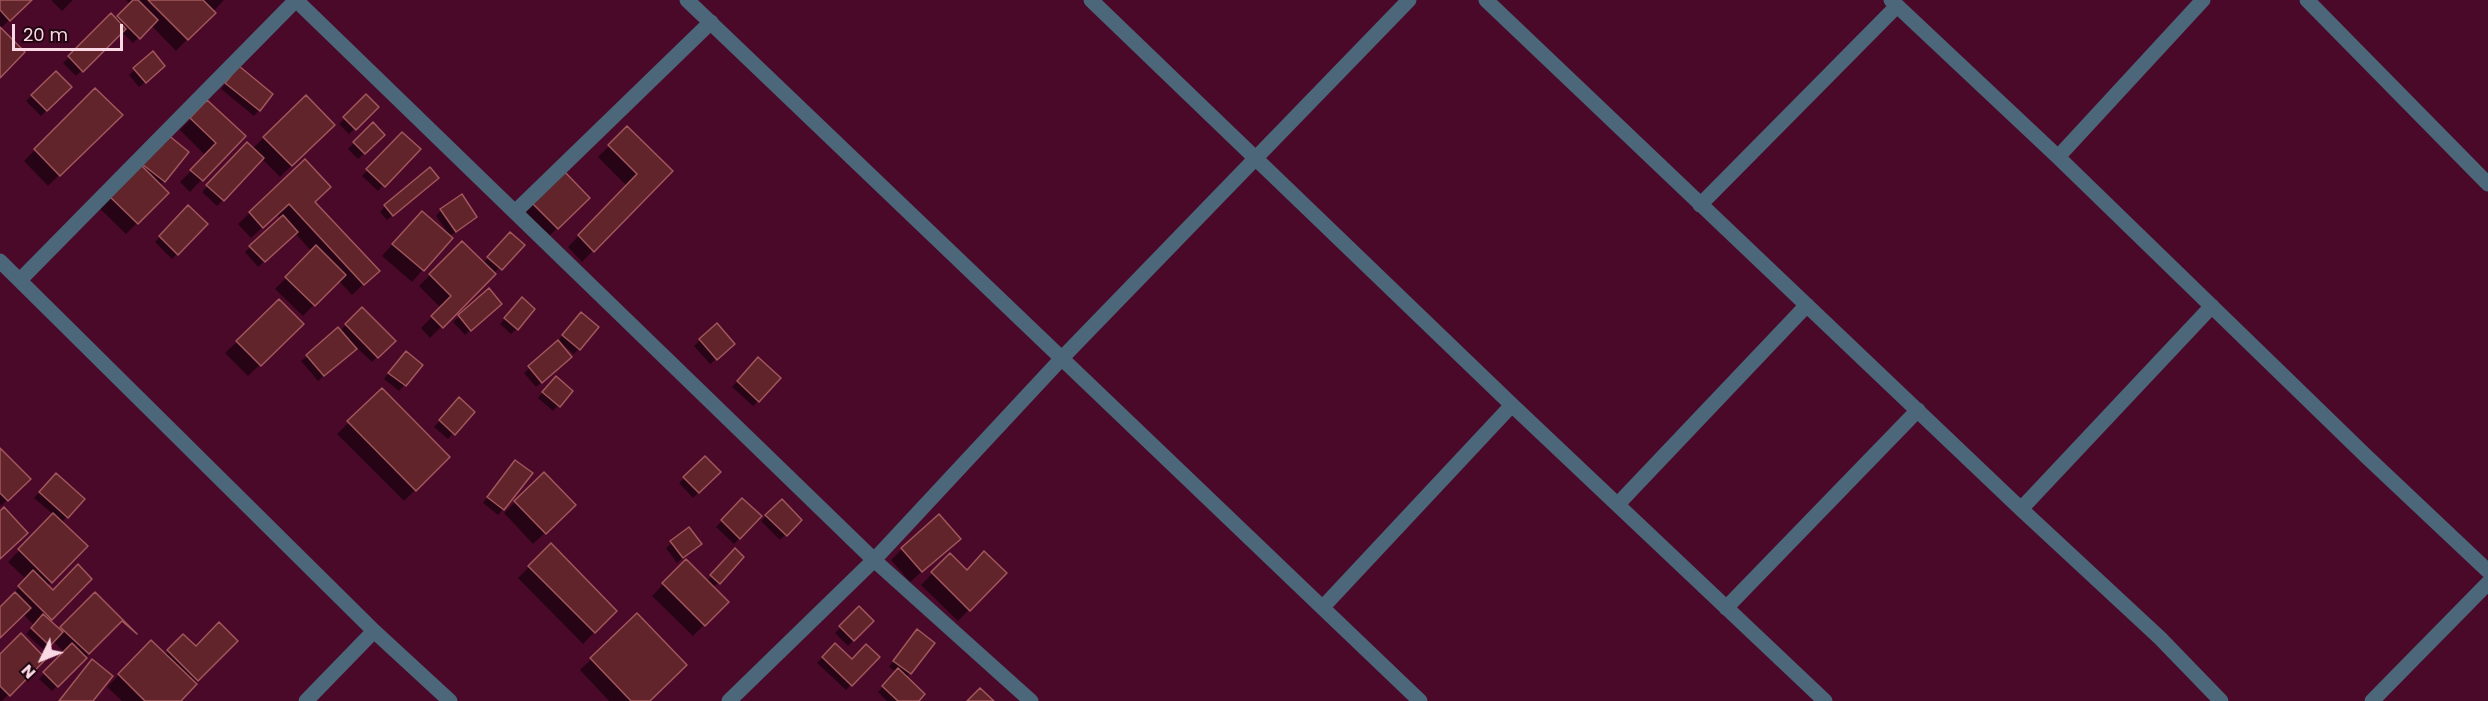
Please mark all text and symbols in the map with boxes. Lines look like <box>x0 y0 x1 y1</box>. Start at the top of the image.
scale bar <box>15 12 126 50</box>
text: 20 m <box>23 22 68 47</box>
north arrow <box>12 629 72 689</box>
text: N <box>16 659 41 684</box>

